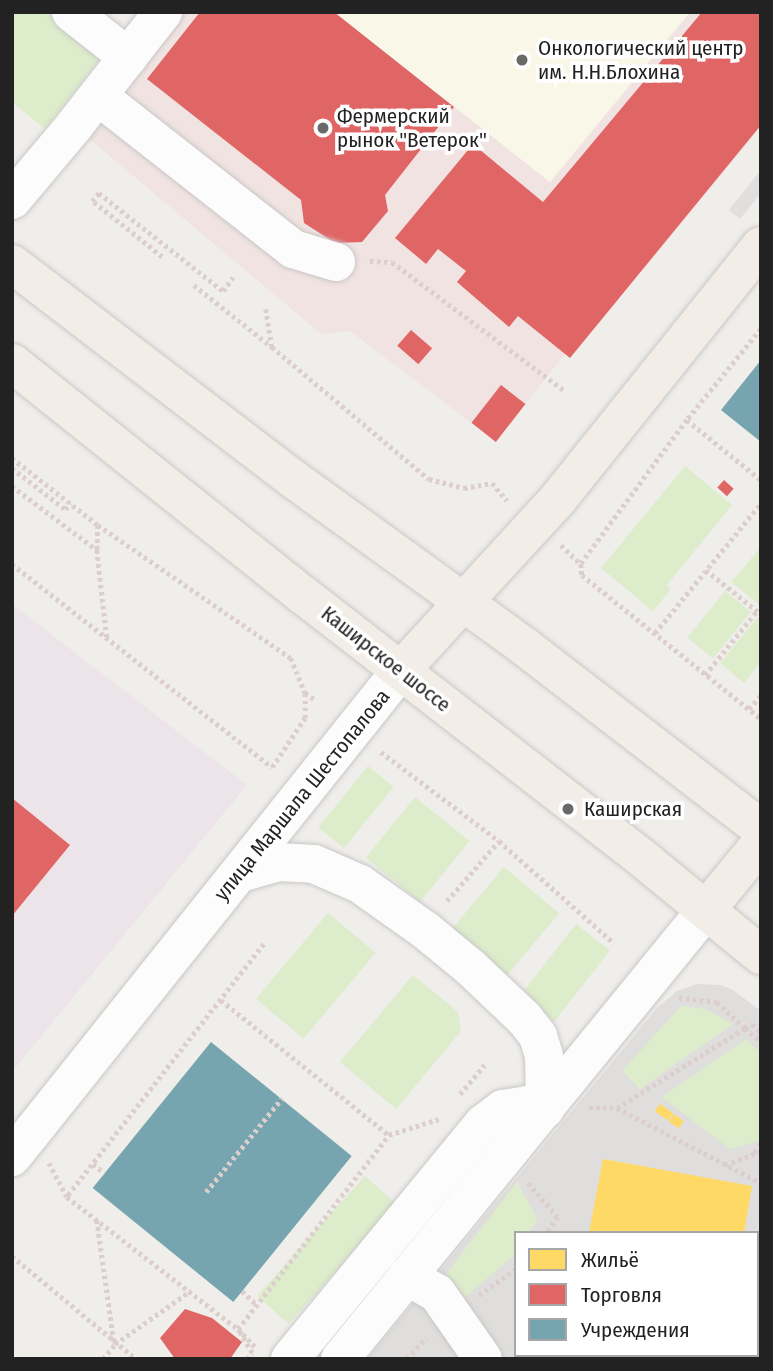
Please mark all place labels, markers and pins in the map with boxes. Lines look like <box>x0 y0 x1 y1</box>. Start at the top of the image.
place label: Онкологический центр им. Н.Н.Блохина <box>538 35 743 85</box>
marker: Онкологический центр им. Н.Н.Блохина <box>512 50 532 70</box>
place label: Фермерский рынок "Ветерок" <box>337 103 487 153</box>
marker: Фермерский рынок "Ветерок" <box>315 120 331 136</box>
place label: Каширская <box>584 796 682 822</box>
marker: Каширская <box>558 799 578 819</box>

